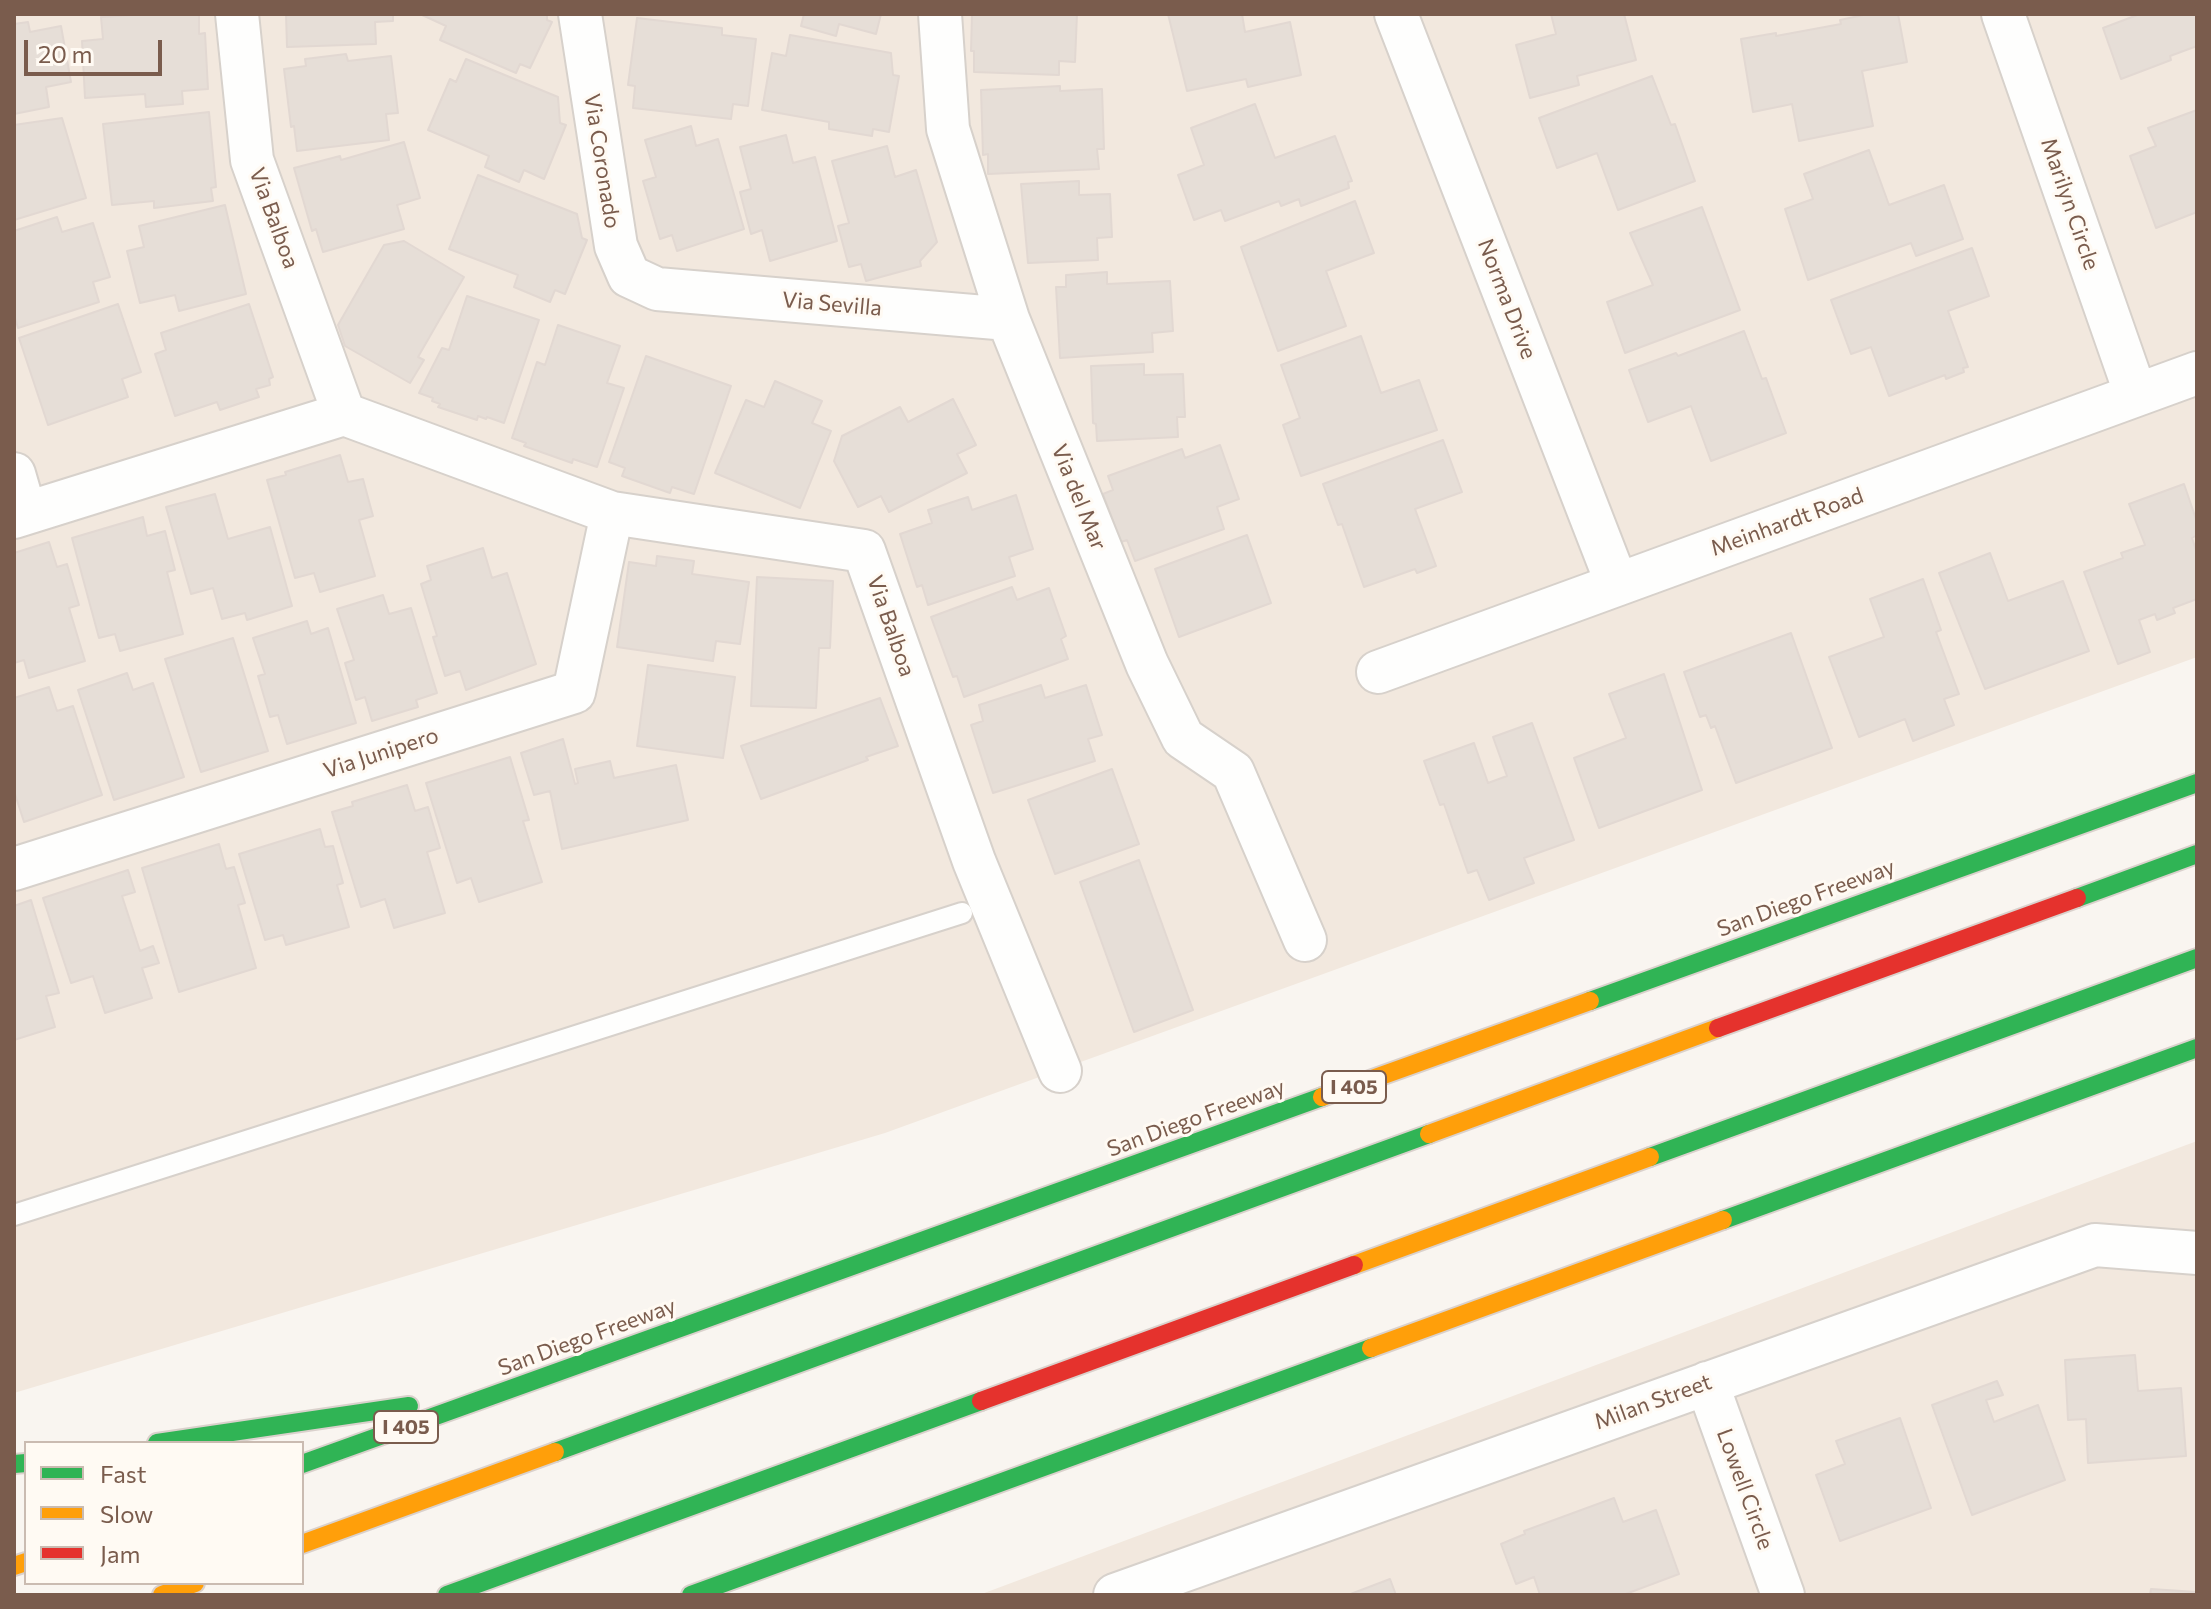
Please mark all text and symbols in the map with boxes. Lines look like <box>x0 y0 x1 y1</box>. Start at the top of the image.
scale bar <box>28 24 166 74</box>
text: 20 m <box>38 39 92 68</box>
street label: Via Coronado <box>578 92 626 230</box>
street label: Marilyn Circle <box>2035 135 2105 273</box>
street label: Via Balboa <box>244 164 304 272</box>
street label: Norma Drive <box>1472 235 1542 363</box>
street label: Via Sevilla <box>781 286 883 322</box>
street label: Via del Mar <box>1046 440 1112 554</box>
street label: Meinhardt Road <box>1707 482 1867 562</box>
street label: Via Balboa <box>861 572 921 680</box>
street label: Via Junipero <box>320 722 442 784</box>
street label: San Diego Freeway <box>1713 854 1899 942</box>
road number: I 405 <box>1322 1071 1386 1103</box>
street label: San Diego Freeway <box>1103 1074 1289 1162</box>
street label: San Diego Freeway <box>494 1293 680 1381</box>
street label: Milan Street <box>1591 1369 1715 1435</box>
road number: I 405 <box>374 1411 438 1443</box>
street label: Lowell Circle <box>1711 1425 1779 1553</box>
legend <box>24 1441 304 1585</box>
text: Fast <box>100 1459 147 1488</box>
text: Slow <box>100 1499 153 1528</box>
text: Jam <box>100 1539 140 1568</box>

